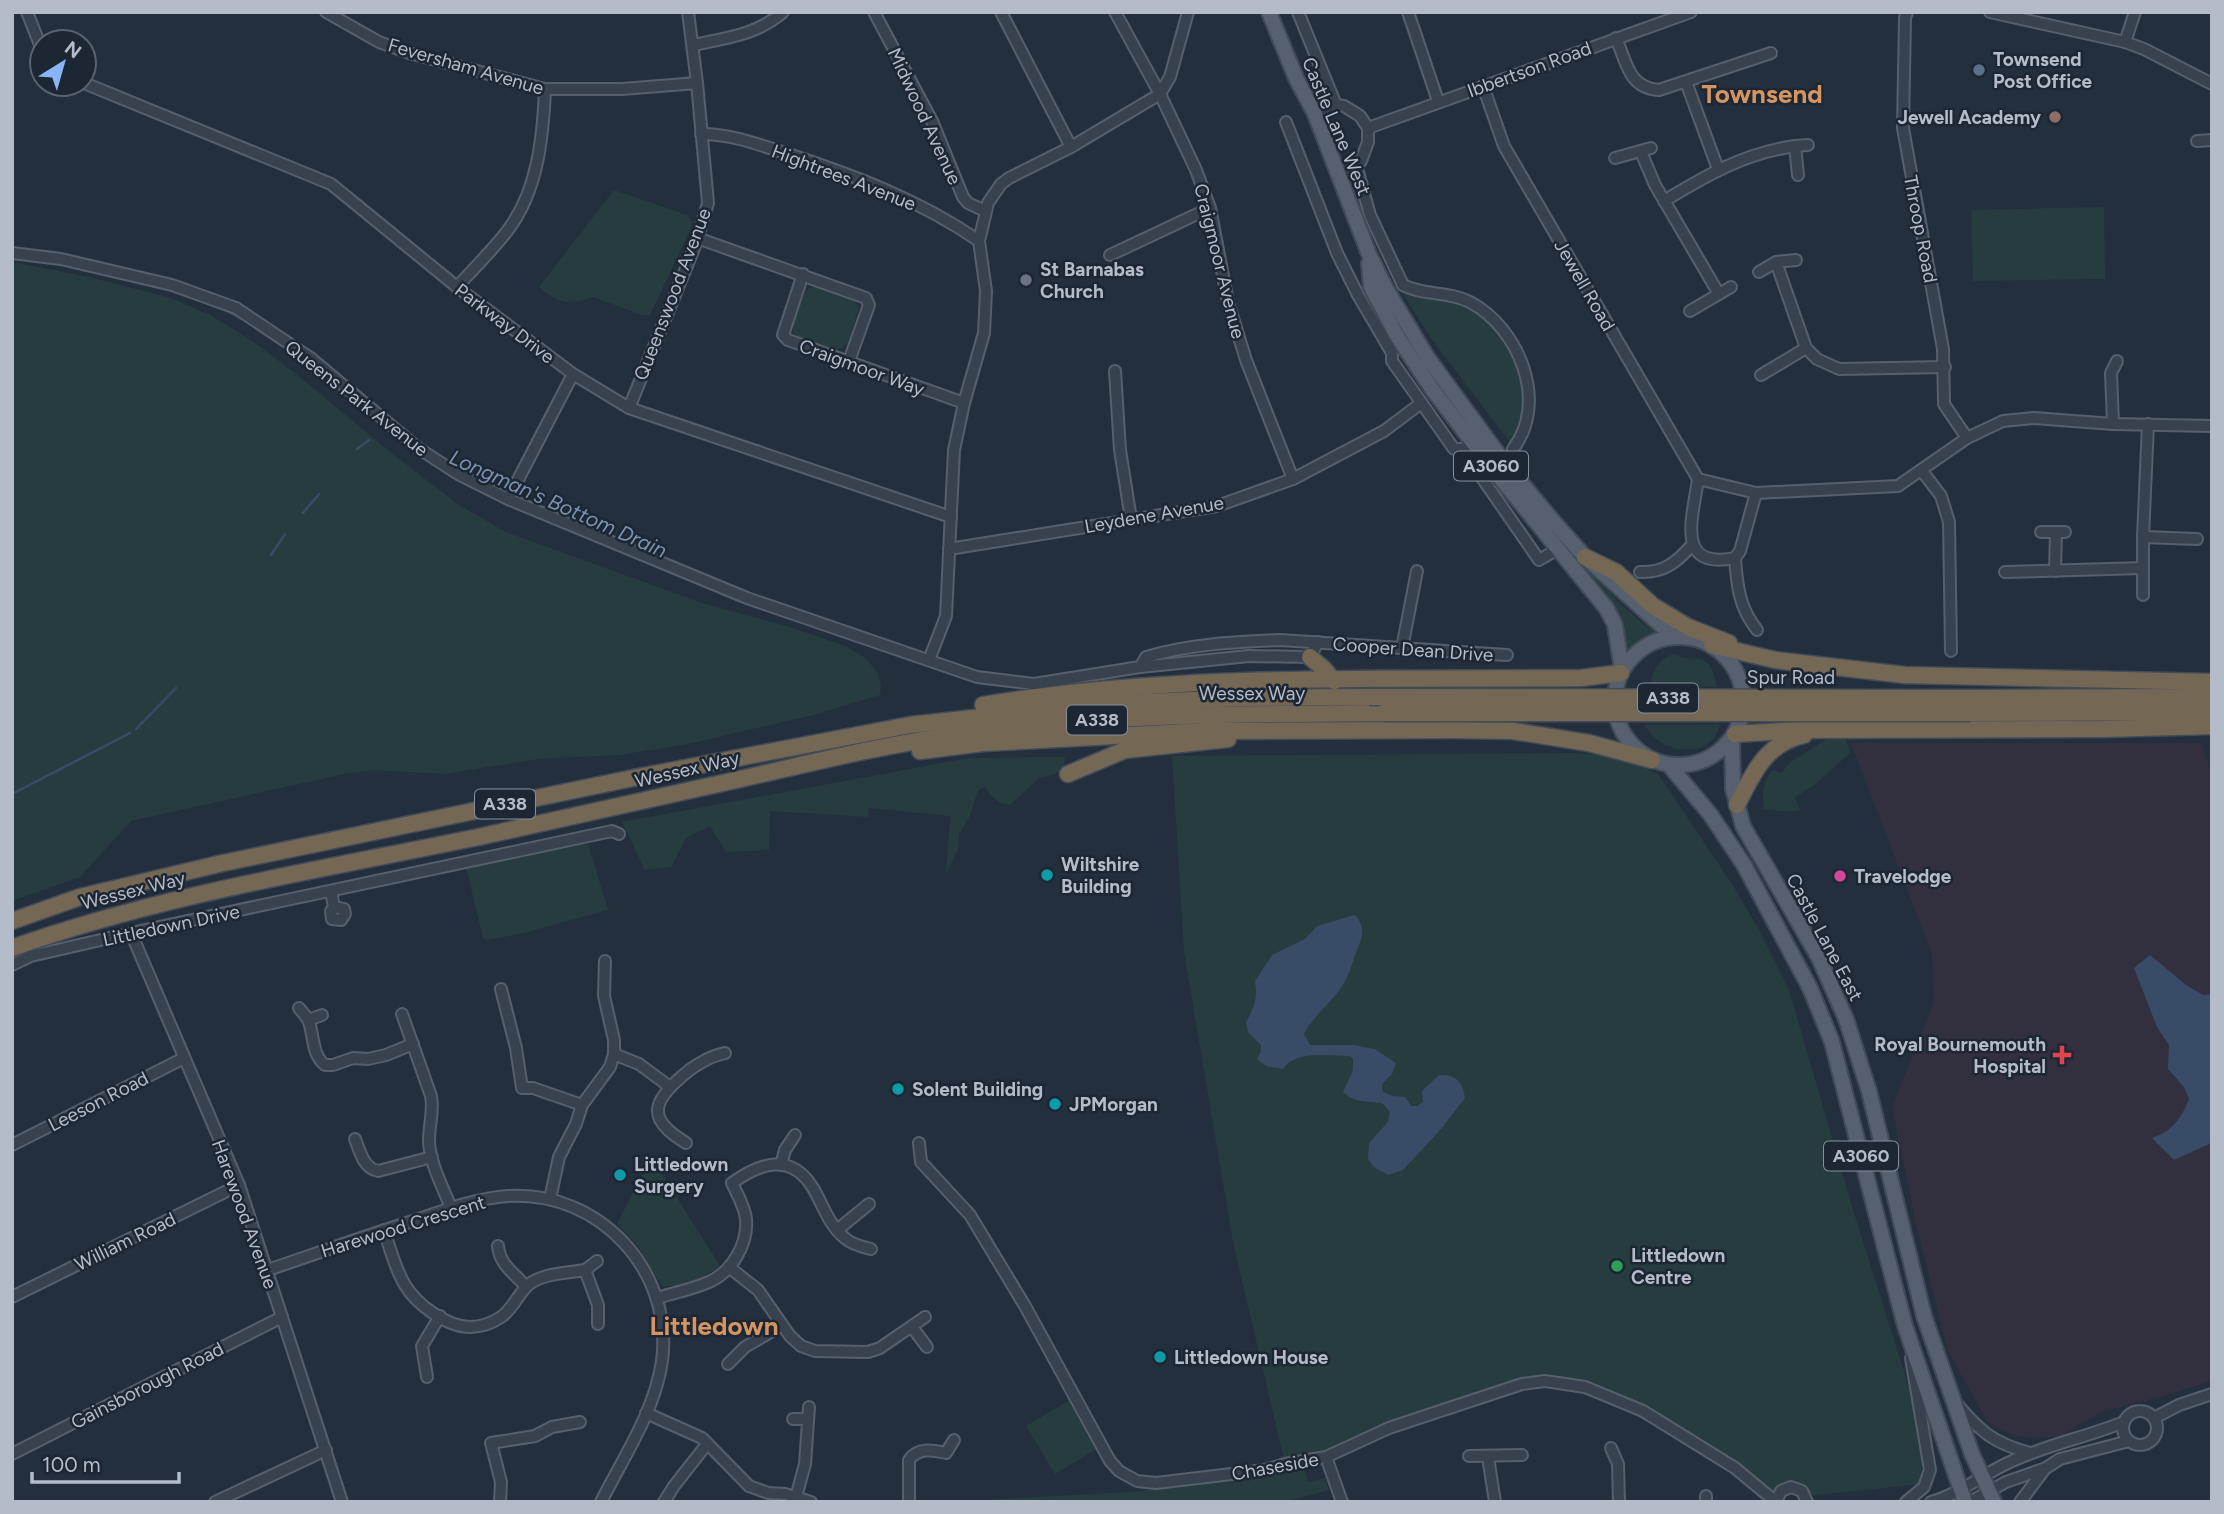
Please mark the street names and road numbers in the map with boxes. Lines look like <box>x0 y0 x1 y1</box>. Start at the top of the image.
street label: Feversham Avenue <box>385 33 546 100</box>
street label: Ibbertson Road <box>1464 36 1594 103</box>
street label: Midwood Avenue <box>883 44 966 188</box>
street label: Castle Lane West <box>1297 54 1376 199</box>
street label: Hightrees Avenue <box>768 139 919 216</box>
street label: Throop Road <box>1899 173 1942 285</box>
street label: Craigmoor Avenue <box>1189 181 1250 341</box>
street label: Queenswood Avenue <box>629 205 716 383</box>
street label: Jewell Road <box>1549 235 1620 335</box>
street label: Parkway Drive <box>450 278 559 368</box>
street label: Craigmoor Way <box>796 334 928 401</box>
street label: Queens Park Avenue <box>281 335 433 461</box>
road number: A3060 <box>1454 452 1528 480</box>
street label: Leydene Avenue <box>1083 491 1226 538</box>
street label: Cooper Dean Drive <box>1332 632 1494 667</box>
street label: Spur Road <box>1747 666 1835 689</box>
street label: Wessex Way <box>1199 682 1305 705</box>
road number: A338 <box>1638 684 1698 712</box>
road number: A338 <box>1067 706 1127 734</box>
street label: Wessex Way <box>633 746 742 793</box>
road number: A338 <box>475 790 535 818</box>
street label: Wessex Way <box>79 866 188 915</box>
street label: Castle Lane East <box>1781 870 1868 1005</box>
street label: Littledown Drive <box>101 900 242 951</box>
street label: Leeson Road <box>44 1066 152 1137</box>
street label: Harewood Avenue <box>207 1136 282 1292</box>
road number: A3060 <box>1824 1142 1898 1170</box>
street label: Harewood Crescent <box>318 1191 488 1262</box>
street label: William Road <box>71 1207 180 1276</box>
street label: Gainsborough Road <box>67 1337 227 1434</box>
street label: Chaseside <box>1230 1448 1320 1485</box>

